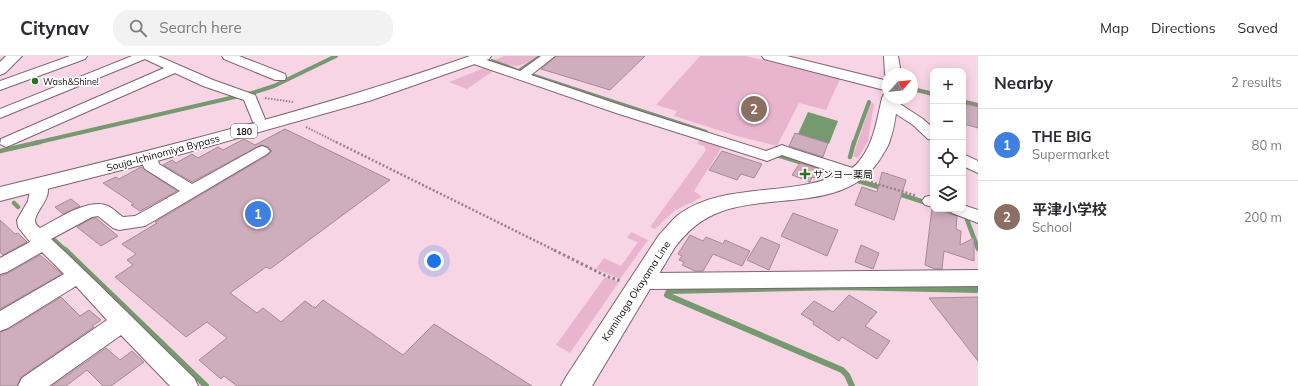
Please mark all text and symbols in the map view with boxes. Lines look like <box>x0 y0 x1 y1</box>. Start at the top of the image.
search box <box>113 10 393 46</box>
text: Citynav <box>20 16 89 40</box>
icon: search <box>127 17 149 39</box>
text: Search here <box>159 18 242 37</box>
text: Map <box>1100 19 1129 37</box>
text: Directions <box>1151 19 1216 37</box>
text: Saved <box>1238 19 1278 37</box>
north arrow <box>882 68 918 104</box>
map controls <box>930 68 966 212</box>
button: + <box>930 68 966 104</box>
text: Nearby <box>994 72 1053 93</box>
text: 2 results <box>1231 74 1282 90</box>
marker: Wash&Shine! <box>30 76 40 86</box>
place label: Wash&Shine! <box>43 76 99 87</box>
pin: 2 <box>741 94 767 124</box>
button: − <box>930 104 966 140</box>
road number: 180 <box>231 124 257 138</box>
text: THE BIG <box>1032 127 1092 146</box>
street label: Souja-Ichinomiya Bypass <box>105 132 221 174</box>
text: 1 <box>1003 137 1011 153</box>
text: 80 m <box>1252 137 1282 153</box>
button: locate <box>930 140 966 176</box>
text: Supermarket <box>1032 146 1109 162</box>
place label: サンヨー薬局 <box>813 168 873 181</box>
marker: サンヨー薬局 <box>800 169 810 179</box>
button: layers <box>930 176 966 212</box>
pin: 1 <box>245 199 271 229</box>
text: 平津小学校 <box>1032 200 1107 219</box>
text: 2 <box>1003 209 1011 225</box>
text: 200 m <box>1244 209 1282 225</box>
text: School <box>1032 219 1072 235</box>
street label: Kamihaga Okayama Line <box>599 239 673 343</box>
your location <box>424 251 444 271</box>

